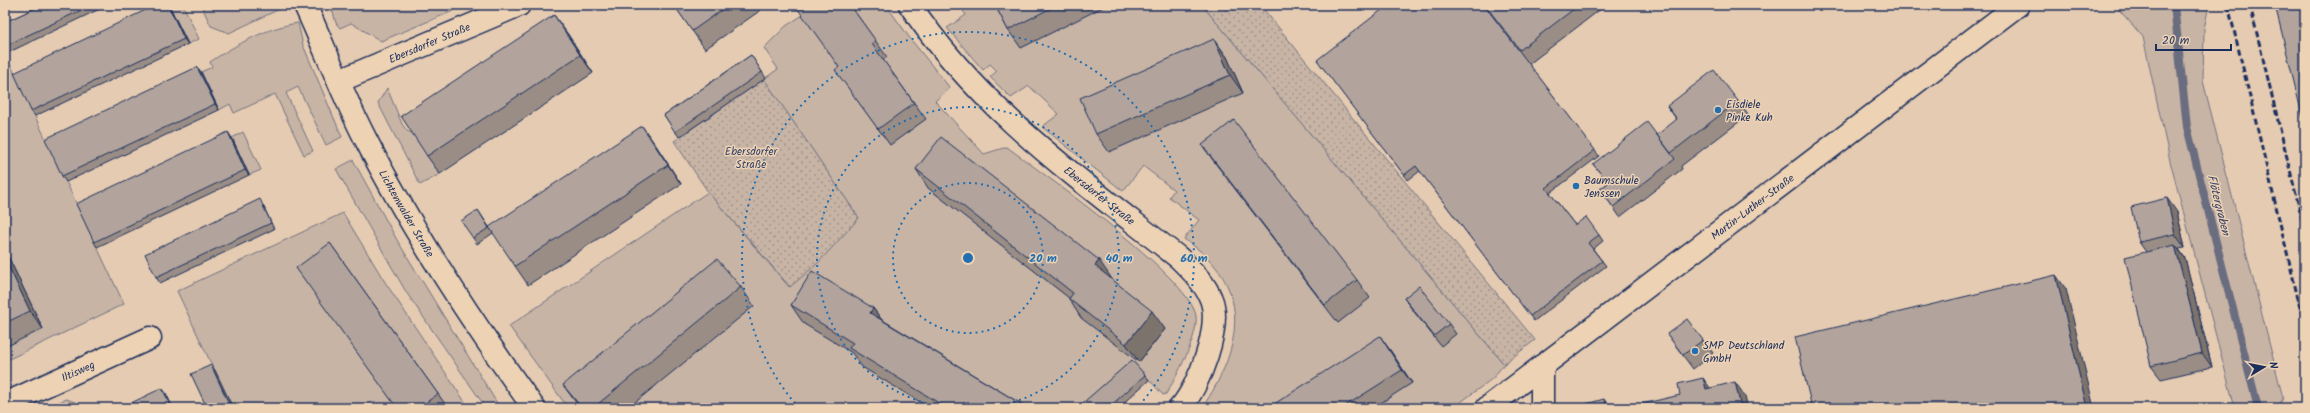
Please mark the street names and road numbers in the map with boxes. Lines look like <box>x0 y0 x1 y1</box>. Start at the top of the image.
street label: Ebersdorfer Straße <box>386 19 473 69</box>
street label: Ebersdorfer Straße <box>1059 162 1139 230</box>
street label: Lichtenwalder Straße <box>373 167 438 261</box>
street label: Martin-Luther-Straße <box>1707 170 1798 245</box>
street label: Iltisweg <box>58 356 98 387</box>

